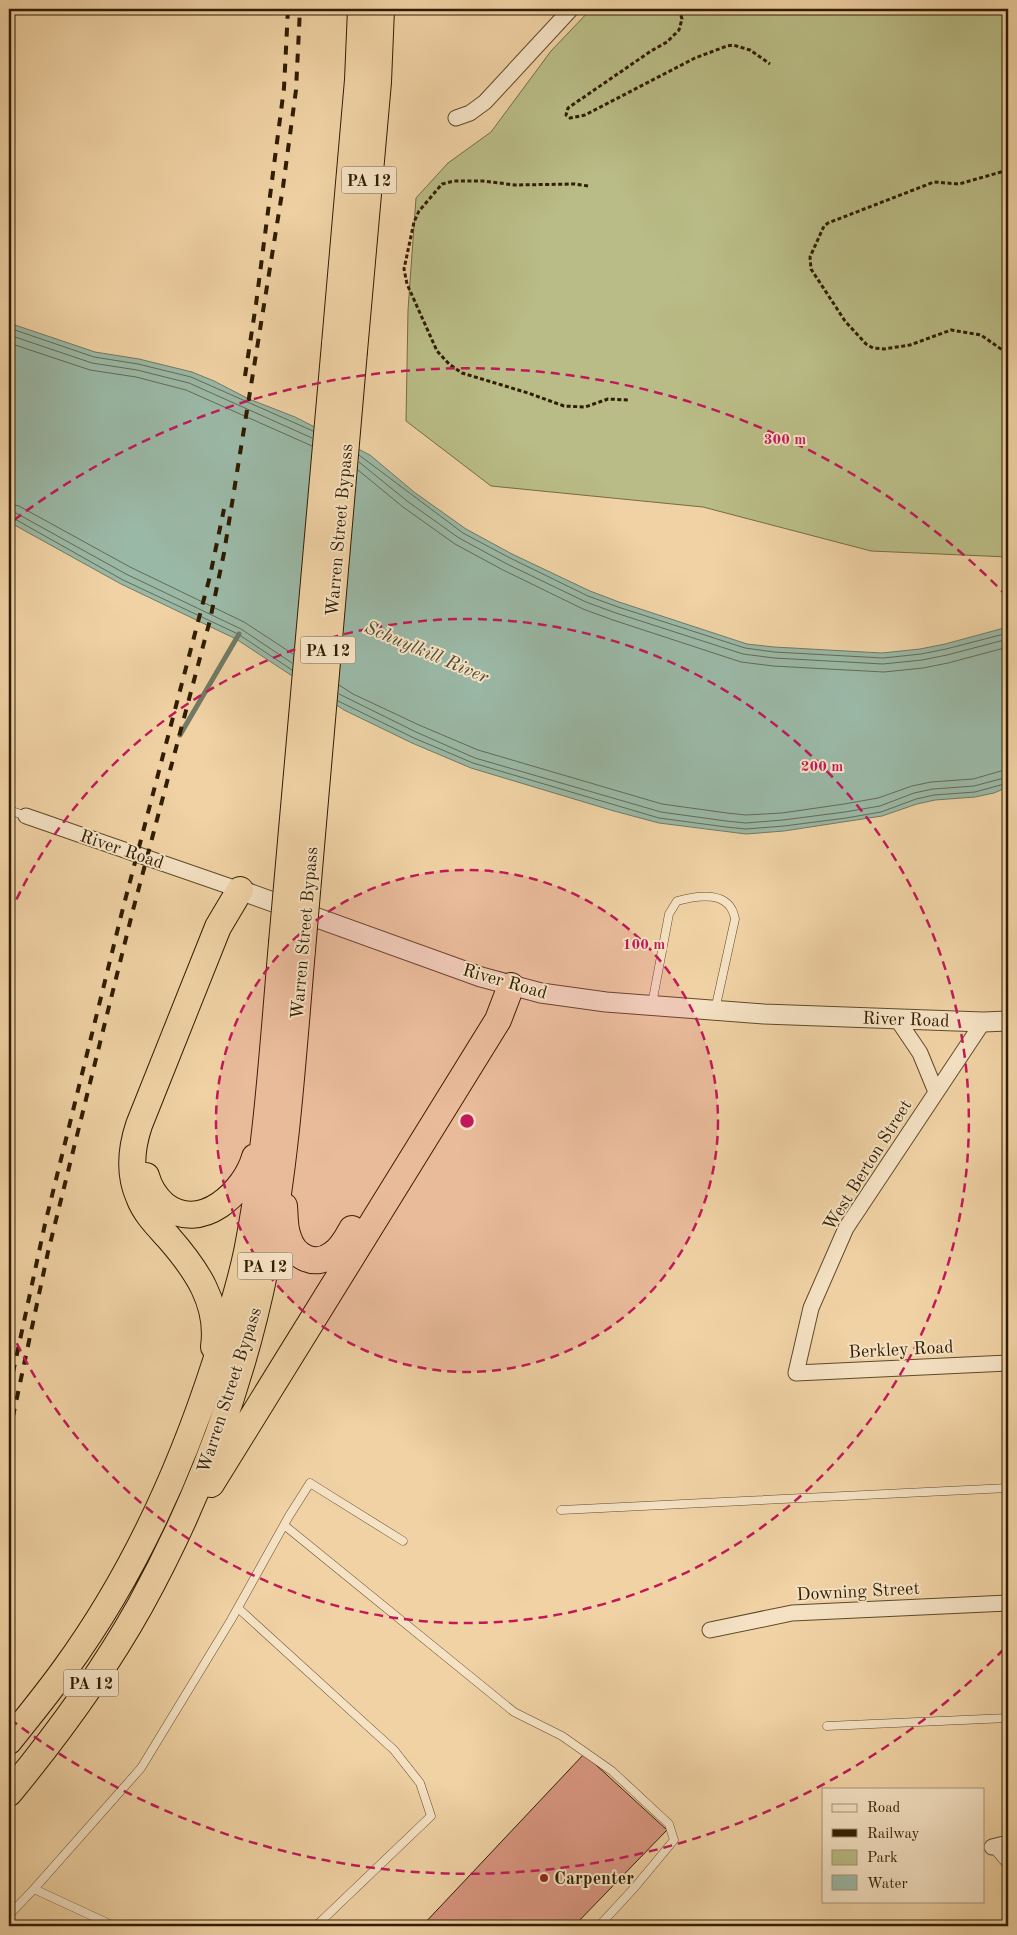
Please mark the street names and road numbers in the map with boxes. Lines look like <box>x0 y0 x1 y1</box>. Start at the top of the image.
road number: PA 12 <box>342 166 396 194</box>
street label: Warren Street Bypass <box>323 443 357 617</box>
road number: PA 12 <box>300 636 356 664</box>
street label: River Road <box>78 827 166 873</box>
street label: Warren Street Bypass <box>288 846 322 1020</box>
street label: River Road <box>460 961 549 1003</box>
street label: River Road <box>862 1009 950 1031</box>
street label: West Berton Street <box>820 1097 915 1234</box>
road number: PA 12 <box>238 1252 292 1280</box>
street label: Warren Street Bypass <box>195 1305 265 1475</box>
street label: Berkley Road <box>848 1338 954 1362</box>
street label: Downing Street <box>796 1580 920 1604</box>
road number: PA 12 <box>64 1670 118 1696</box>

